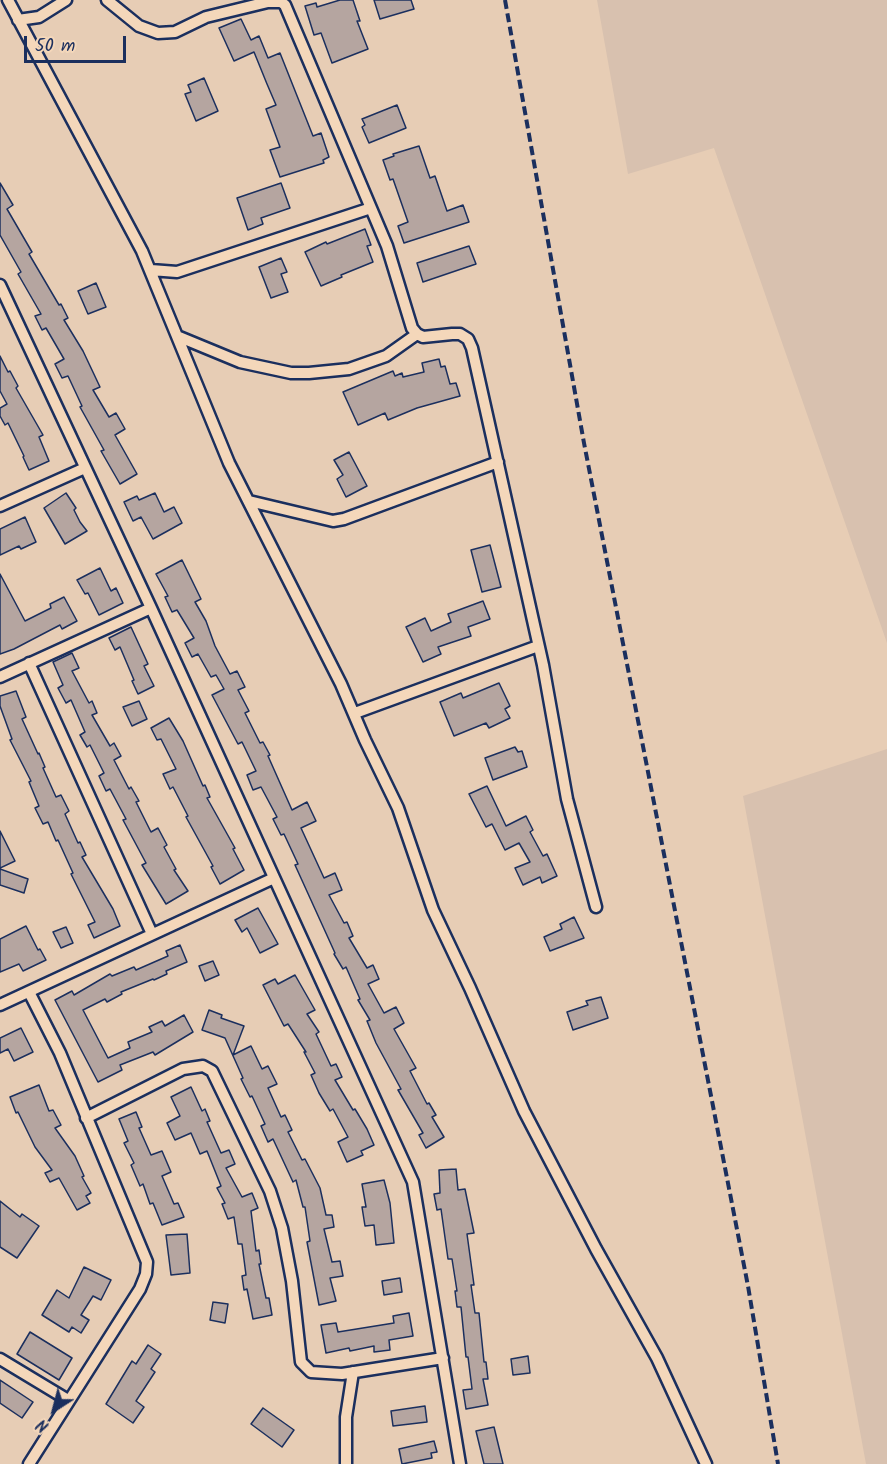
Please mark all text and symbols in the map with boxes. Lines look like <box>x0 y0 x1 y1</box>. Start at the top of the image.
scale bar <box>27 24 129 62</box>
text: 50 m <box>35 32 75 61</box>
north arrow <box>24 1380 84 1440</box>
text: N <box>32 1412 55 1438</box>

